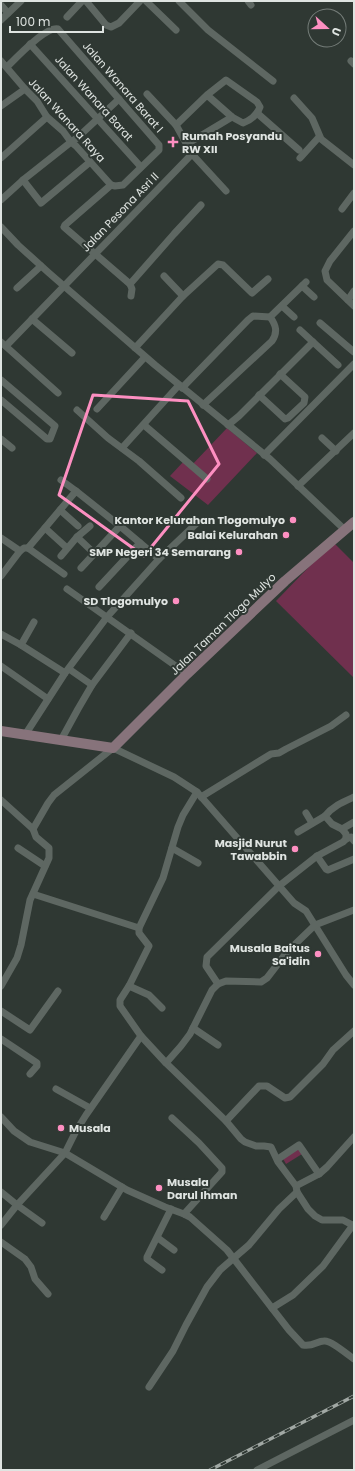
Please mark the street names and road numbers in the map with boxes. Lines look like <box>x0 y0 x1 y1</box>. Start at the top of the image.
street label: Jalan Wanara Barat I <box>80 39 166 135</box>
street label: Jalan Wanara Barat <box>52 53 136 143</box>
street label: Jalan Wanara Raya <box>25 74 109 166</box>
street label: Jalan Pesona Asri II <box>78 169 162 255</box>
street label: Jalan Taman Tlogo Mulyo <box>167 569 279 679</box>

